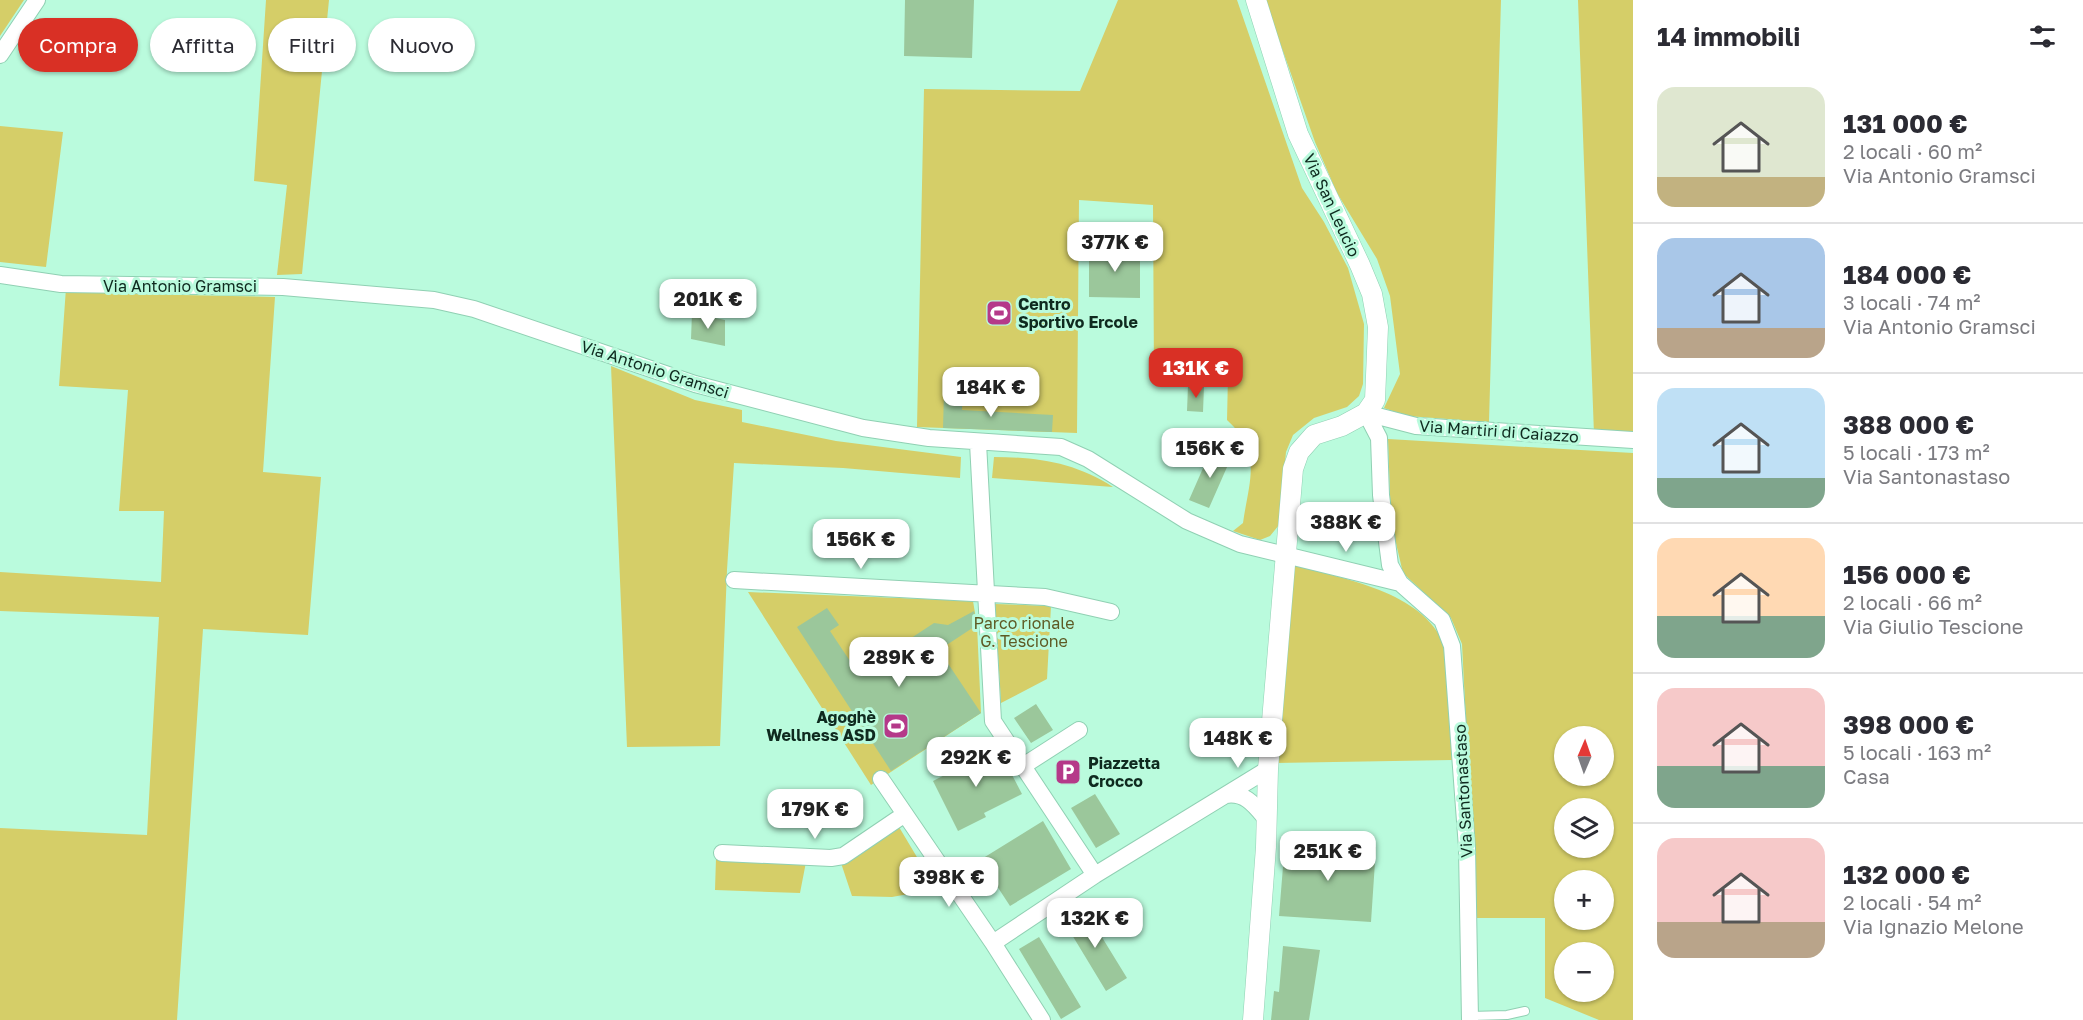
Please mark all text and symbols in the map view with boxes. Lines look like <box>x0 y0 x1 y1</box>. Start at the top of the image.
chip: Compra <box>18 18 138 72</box>
chip: Affitta <box>150 18 256 72</box>
chip: Filtri <box>268 18 356 72</box>
chip: Nuovo <box>368 18 475 72</box>
icon: filters <box>2026 20 2059 53</box>
text: 14 immobili <box>1657 21 1800 52</box>
text: 131 000 € <box>1843 108 1968 139</box>
icon: home <box>1705 111 1777 183</box>
text: 2 locali · 60 m² <box>1843 139 1982 163</box>
street label: Via San Leucio <box>1299 150 1365 260</box>
text: Via Antonio Gramsci <box>1843 163 2036 187</box>
pin: 377K € <box>1066 222 1164 273</box>
text: 377K € <box>1081 229 1149 253</box>
text: 184 000 € <box>1843 259 1971 290</box>
icon: home <box>1705 262 1777 334</box>
street label: Via Antonio Gramsci <box>103 276 257 296</box>
pin: 201K € <box>659 279 757 330</box>
text: 201K € <box>673 286 743 310</box>
text: 3 locali · 74 m² <box>1843 290 1981 314</box>
place label: Centro Sportivo Ercole <box>1018 294 1138 332</box>
sports icon: Centro Sportivo Ercole <box>984 298 1014 328</box>
text: Via Antonio Gramsci <box>1843 314 2036 338</box>
street label: Via Antonio Gramsci <box>579 336 731 402</box>
pin: 131K € <box>1147 348 1245 399</box>
text: 131K € <box>1163 355 1229 379</box>
pin: 184K € <box>942 367 1040 418</box>
text: 184K € <box>956 374 1026 398</box>
text: 388 000 € <box>1843 409 1974 440</box>
icon: home <box>1705 412 1777 484</box>
street label: Via Martiri di Caiazzo <box>1418 415 1580 447</box>
pin: 156K € <box>1161 428 1259 479</box>
text: 156K € <box>1176 435 1244 459</box>
text: 5 locali · 173 m² <box>1843 440 1990 464</box>
text: Via Santonastaso <box>1843 464 2010 488</box>
pin: 388K € <box>1297 502 1395 553</box>
text: 388K € <box>1310 509 1382 533</box>
pin: 156K € <box>812 519 910 570</box>
text: 156K € <box>827 526 895 550</box>
text: 156 000 € <box>1843 559 1971 590</box>
icon: home <box>1705 562 1777 634</box>
text: 2 locali · 66 m² <box>1843 590 1982 614</box>
park label: Parco rionale G. Tescione <box>973 613 1075 651</box>
text: Via Giulio Tescione <box>1843 614 2023 638</box>
pin: 289K € <box>850 637 948 688</box>
text: 289K € <box>863 644 935 668</box>
place label: Agoghè Wellness ASD <box>766 707 876 745</box>
text: 398 000 € <box>1843 709 1974 740</box>
sports icon: Agoghè Wellness ASD <box>881 711 911 741</box>
icon: home <box>1705 712 1777 784</box>
pin: 148K € <box>1189 718 1287 769</box>
street label: Via Santonastaso <box>1450 724 1476 858</box>
text: 148K € <box>1203 725 1273 749</box>
north arrow <box>1554 726 1614 786</box>
map controls <box>1554 726 1614 1002</box>
pin: 292K € <box>927 737 1025 788</box>
text: 5 locali · 163 m² <box>1843 740 1991 764</box>
text: 292K € <box>941 744 1011 768</box>
place label: Piazzetta Crocco <box>1088 753 1160 791</box>
parking icon: Piazzetta Crocco <box>1053 757 1083 787</box>
text: Casa <box>1843 764 1890 788</box>
pin: 179K € <box>766 789 864 840</box>
text: 179K € <box>781 796 849 820</box>
button: layers <box>1554 798 1614 858</box>
pin: 251K € <box>1279 831 1377 882</box>
text: 251K € <box>1294 838 1362 862</box>
pin: 398K € <box>900 857 998 908</box>
text: 132 000 € <box>1843 859 1970 890</box>
icon: home <box>1705 862 1777 934</box>
text: 398K € <box>913 864 985 888</box>
button: + <box>1554 870 1614 930</box>
text: 2 locali · 54 m² <box>1843 890 1981 914</box>
pin: 132K € <box>1046 898 1144 949</box>
text: 132K € <box>1061 905 1129 929</box>
text: Via Ignazio Melone <box>1843 914 2024 938</box>
button: − <box>1554 942 1614 1002</box>

